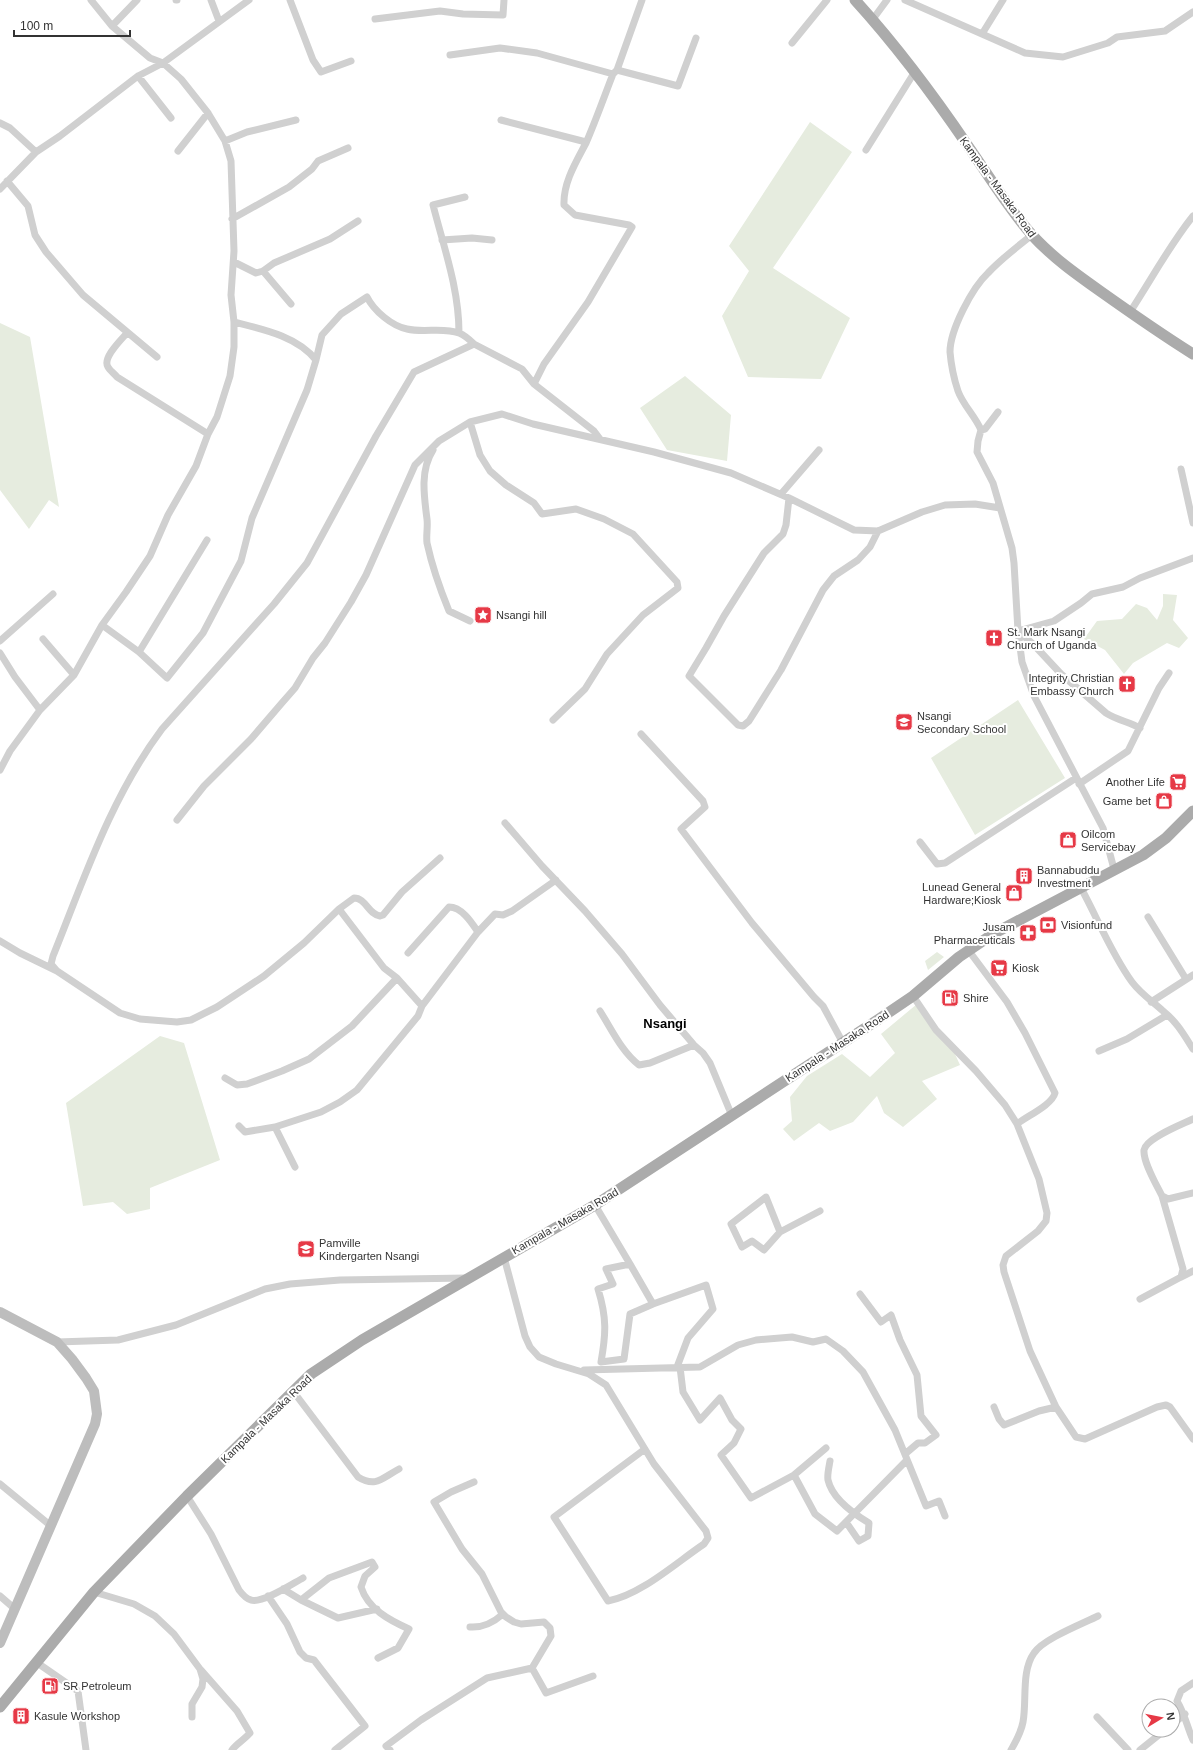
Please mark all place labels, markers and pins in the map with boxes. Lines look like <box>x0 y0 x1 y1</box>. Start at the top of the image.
place icon: Nsangi hill <box>473 605 493 625</box>
place label: Nsangi hill <box>496 609 547 621</box>
place label: St. Mark Nsangi Church of Uganda <box>1007 626 1097 651</box>
church icon: St. Mark Nsangi Church of Uganda <box>984 628 1004 648</box>
place label: Integrity Christian Embassy Church <box>1028 672 1114 697</box>
church icon: Integrity Christian Embassy Church <box>1117 674 1137 694</box>
place label: Nsangi Secondary School <box>917 710 1006 735</box>
school or university icon: Nsangi Secondary School <box>894 712 914 732</box>
supermarket icon: Another Life <box>1168 772 1188 792</box>
place label: Another Life <box>1106 776 1165 788</box>
shop icon: Game bet <box>1154 791 1174 811</box>
place label: Game bet <box>1103 795 1151 807</box>
place label: Oilcom Servicebay <box>1081 828 1136 853</box>
shop icon: Oilcom Servicebay <box>1058 830 1078 850</box>
place label: Bannabuddu Investment <box>1037 864 1099 889</box>
building icon: Bannabuddu Investment <box>1014 866 1034 886</box>
place label: Lunead General Hardware;Kiosk <box>922 881 1001 906</box>
shop icon: Lunead General Hardware;Kiosk <box>1004 883 1024 903</box>
bank icon: Visionfund <box>1038 915 1058 935</box>
place label: Visionfund <box>1061 919 1112 931</box>
place label: Jusam Pharmaceuticals <box>934 921 1015 946</box>
pharmacy icon: Jusam Pharmaceuticals <box>1018 923 1038 943</box>
supermarket icon: Kiosk <box>989 958 1009 978</box>
place label: Kiosk <box>1012 962 1039 974</box>
fuel station icon: Shire <box>940 988 960 1008</box>
place label: Shire <box>963 992 989 1004</box>
place label: Pamville Kindergarten Nsangi <box>319 1237 419 1262</box>
school or university icon: Pamville Kindergarten Nsangi <box>296 1239 316 1259</box>
fuel station icon: SR Petroleum <box>40 1676 60 1696</box>
place label: SR Petroleum <box>63 1680 131 1692</box>
building icon: Kasule Workshop <box>11 1706 31 1726</box>
place label: Kasule Workshop <box>34 1710 120 1722</box>

